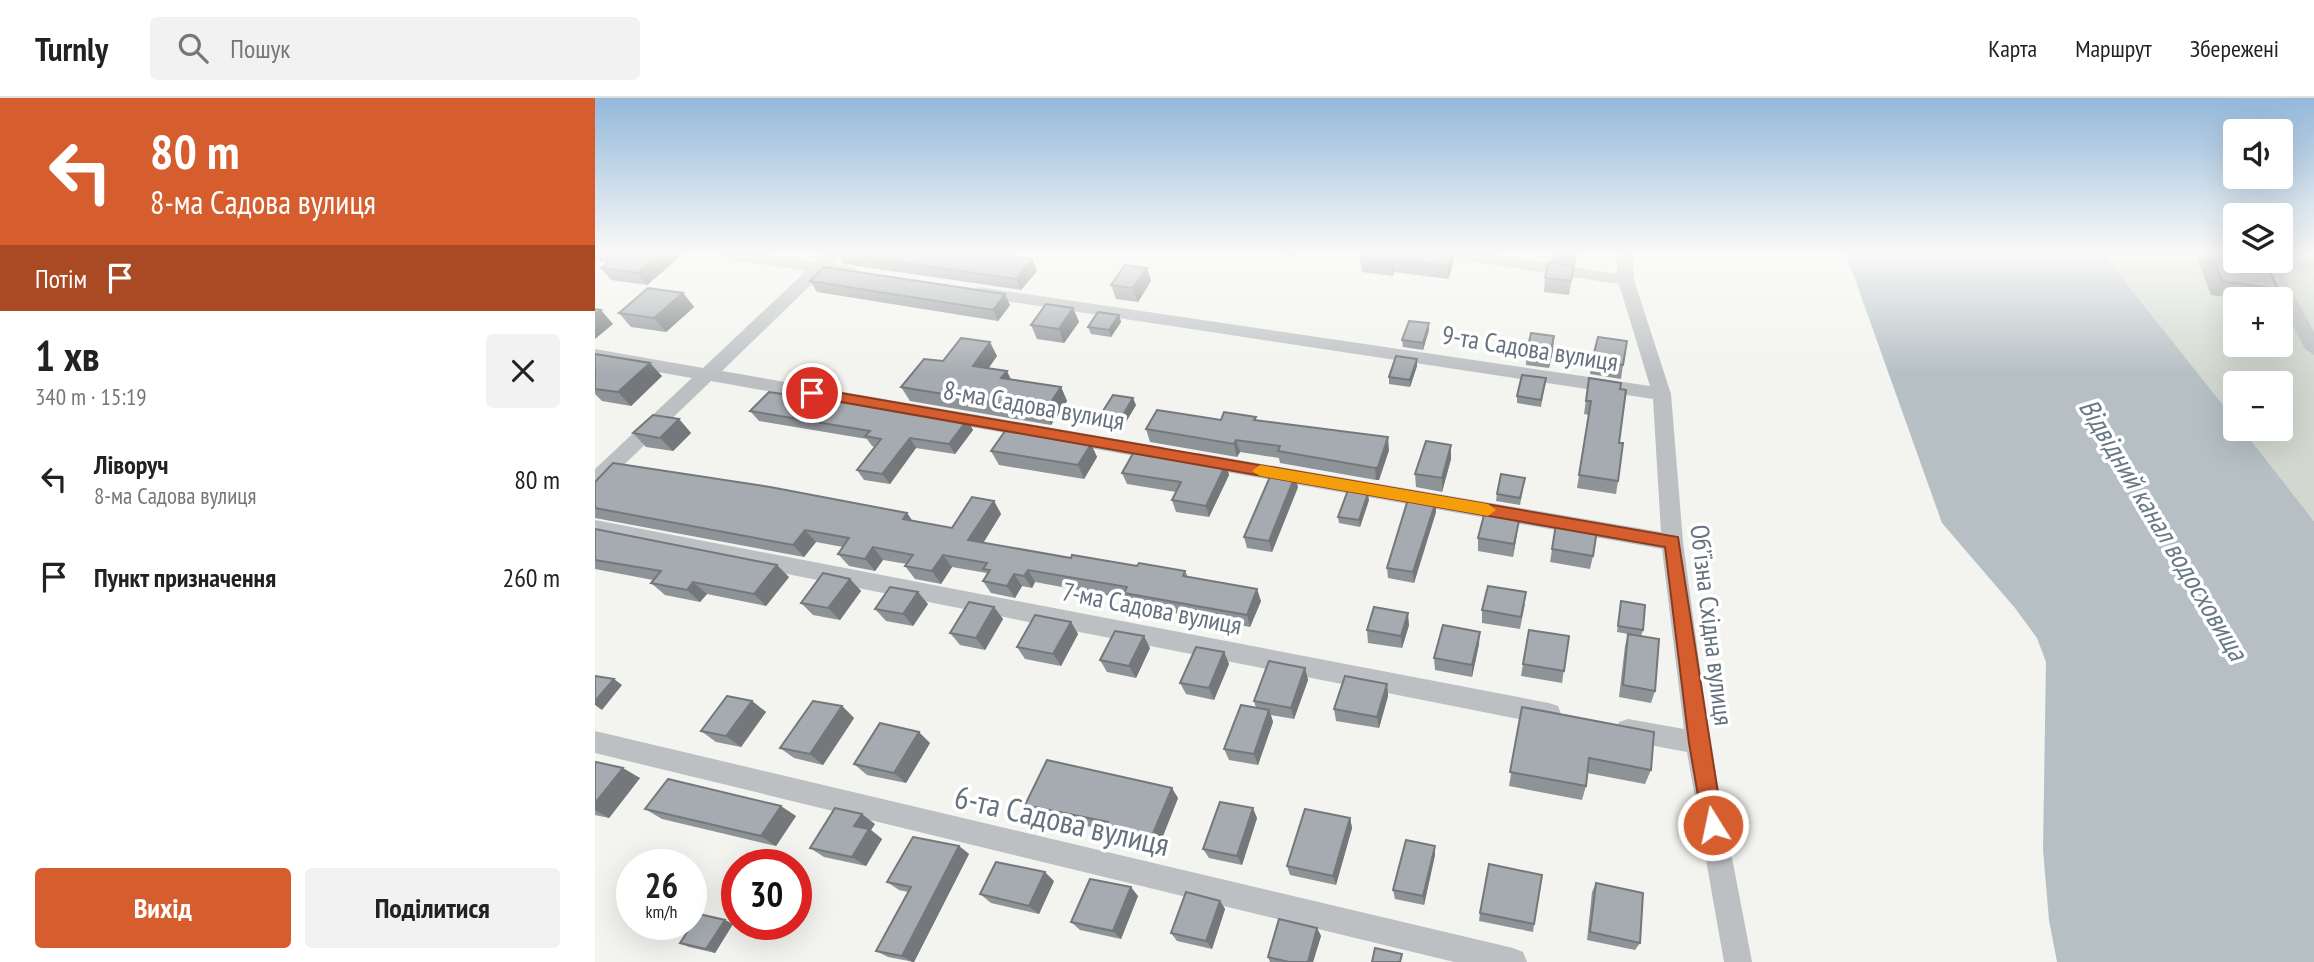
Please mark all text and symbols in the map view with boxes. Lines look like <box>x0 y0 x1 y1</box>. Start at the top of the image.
search box <box>150 17 640 80</box>
text: Turnly <box>35 27 108 70</box>
icon: search <box>174 29 212 67</box>
text: Пошук <box>230 32 290 65</box>
text: Карта <box>1988 33 2037 64</box>
text: Маршрут <box>2075 33 2152 64</box>
text: Збережені <box>2190 33 2279 64</box>
text: 80 m <box>150 119 239 183</box>
map controls <box>2223 119 2293 441</box>
button: sound <box>2223 119 2293 189</box>
icon: left <box>35 126 126 217</box>
text: 8-ма Садова вулиця <box>150 181 376 223</box>
button: layers <box>2223 203 2293 273</box>
icon: arrive <box>101 259 139 297</box>
text: Потім <box>35 262 87 295</box>
button: + <box>2223 287 2293 357</box>
street label: 9-та Садова вулиця <box>1440 318 1620 378</box>
text: 1 хв <box>35 328 100 383</box>
button: close <box>486 334 560 408</box>
pin <box>782 363 842 423</box>
button: − <box>2223 371 2293 441</box>
street label: 8-ма Садова вулиця <box>941 373 1127 437</box>
icon: arrive <box>793 374 831 412</box>
text: 340 m · 15:19 <box>35 382 147 411</box>
water label: Відвідний канал водосховища <box>2071 391 2258 668</box>
text: Ліворуч <box>94 448 168 481</box>
icon: left <box>35 460 73 498</box>
text: 80 m <box>514 463 560 496</box>
text: 8-ма Садова вулиця <box>94 481 256 510</box>
street label: Обʼїзна Східна вулиця <box>1683 523 1741 727</box>
icon: arrive <box>35 558 73 596</box>
text: Пункт призначення <box>94 561 276 594</box>
text: 260 m <box>502 561 560 594</box>
street label: 7-ма Садова вулиця <box>1059 574 1245 642</box>
street label: 6-та Садова вулиця <box>951 775 1173 865</box>
position arrow <box>1676 788 1750 862</box>
speed limit sign: 30 <box>721 849 812 940</box>
text: 26 <box>645 862 678 908</box>
button: Вихід <box>35 868 291 948</box>
button: Поділитися <box>305 868 560 948</box>
text: km/h <box>646 900 677 923</box>

